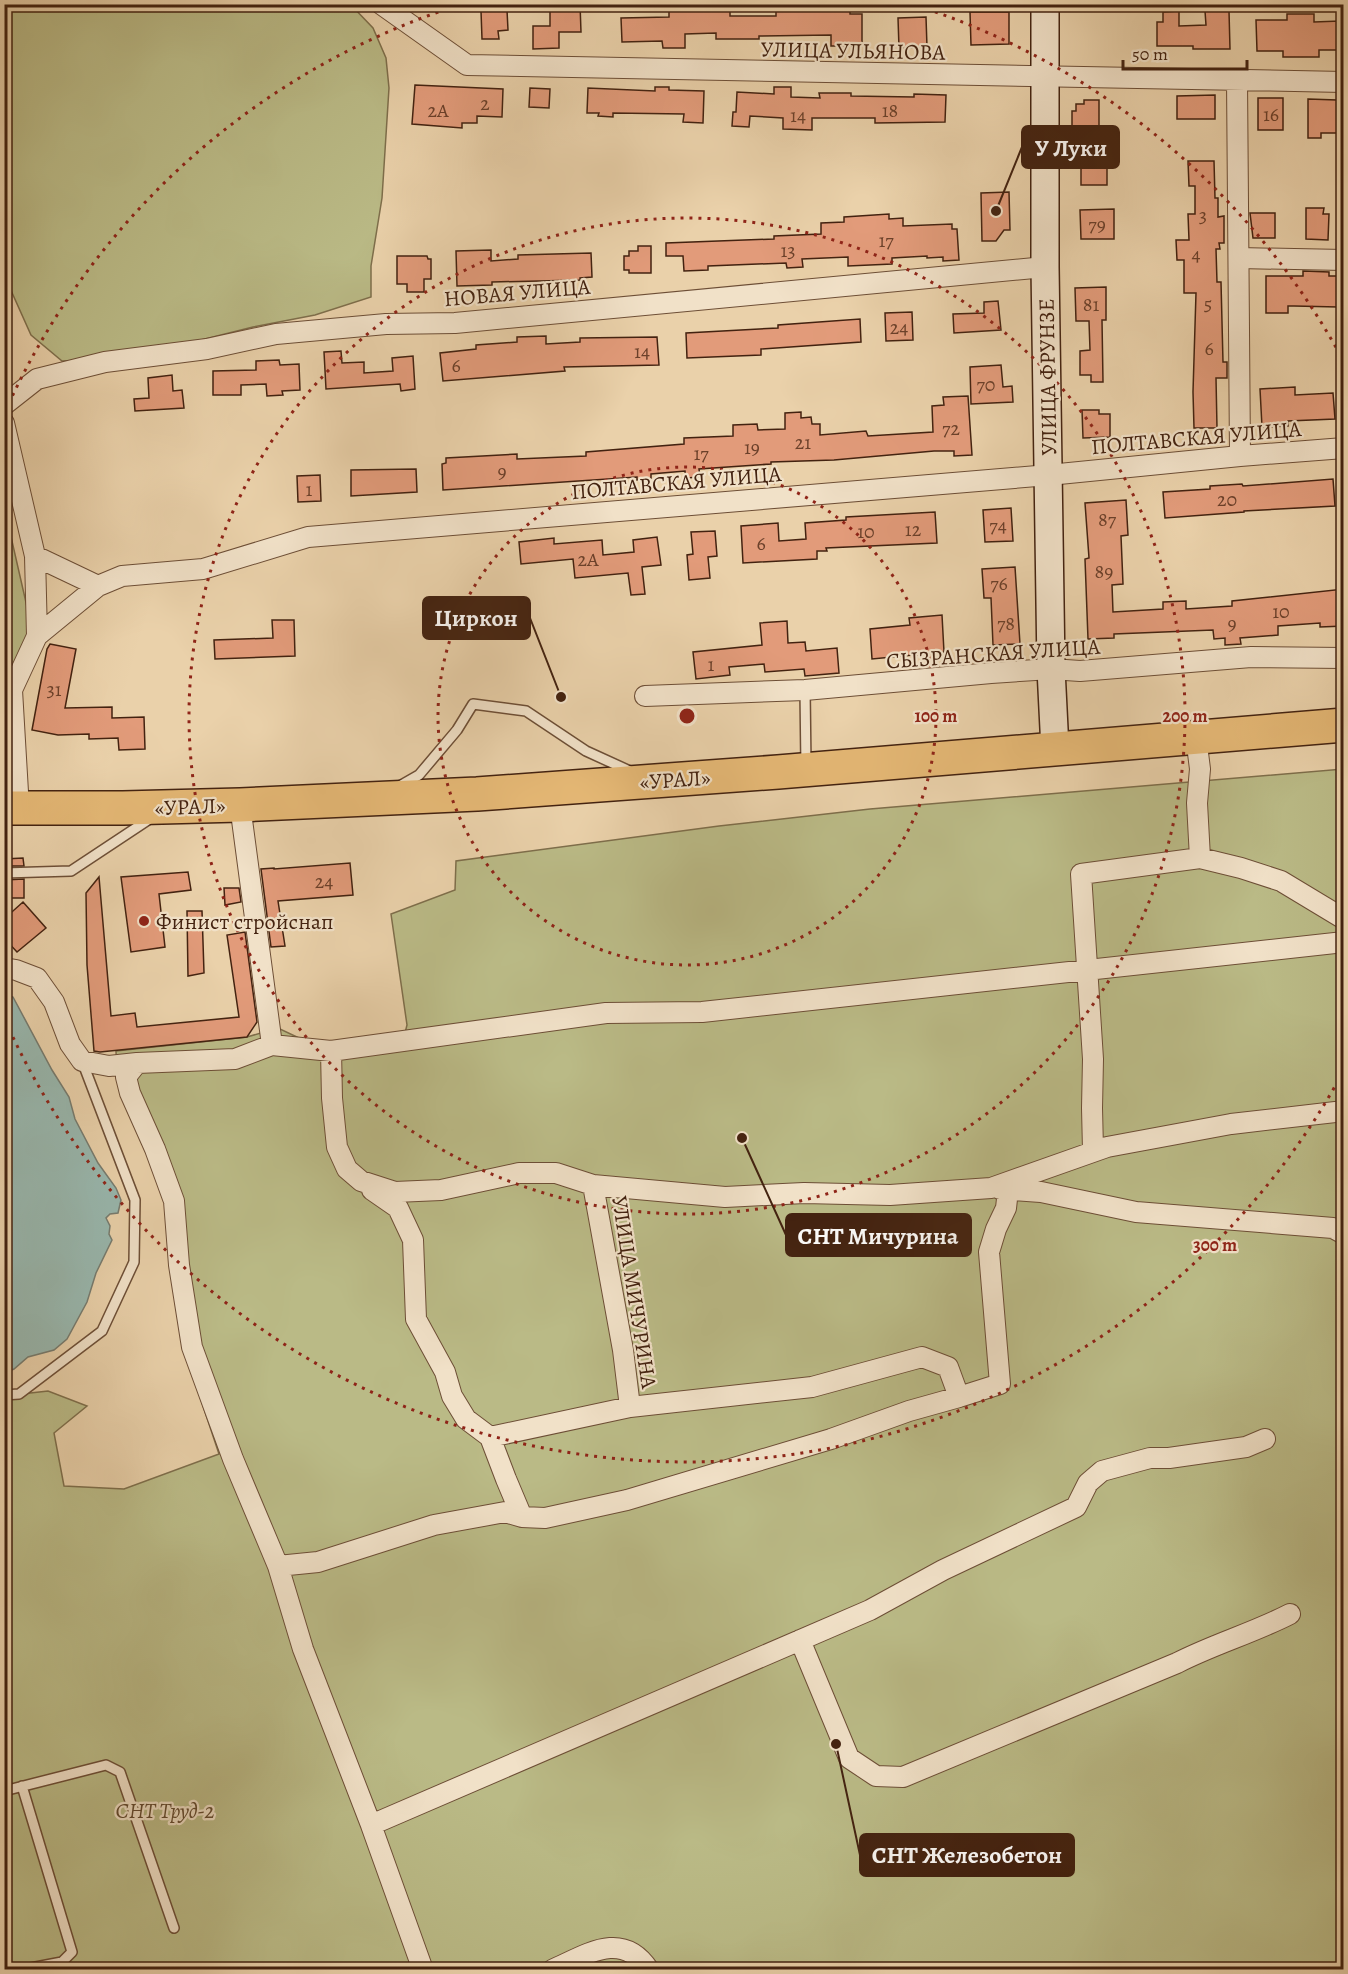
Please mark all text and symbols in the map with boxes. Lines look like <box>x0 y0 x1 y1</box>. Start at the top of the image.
scale bar <box>1123 33 1248 71</box>
street label: УЛИЦА УЛЬЯНОВА <box>760 34 947 68</box>
text: 50 m <box>1132 42 1168 66</box>
house number: 2 <box>480 90 490 117</box>
house number: 2А <box>427 97 449 124</box>
house number: 18 <box>882 97 898 124</box>
house number: 16 <box>1263 101 1279 128</box>
house number: 14 <box>790 102 806 129</box>
callout: У Луки <box>1022 126 1119 168</box>
text: У Луки <box>1035 132 1107 164</box>
house number: 3 <box>1199 202 1207 229</box>
house number: 79 <box>1088 211 1106 238</box>
house number: 17 <box>878 227 894 254</box>
house number: 13 <box>780 237 796 264</box>
house number: 4 <box>1191 241 1201 268</box>
street label: НОВАЯ УЛИЦА <box>443 272 593 314</box>
house number: 5 <box>1204 290 1212 317</box>
house number: 81 <box>1083 291 1099 318</box>
street label: УЛИЦА ФРУНЗЕ <box>1032 298 1064 456</box>
house number: 24 <box>890 314 908 341</box>
house number: 6 <box>1204 335 1214 362</box>
house number: 14 <box>634 338 650 365</box>
house number: 6 <box>451 352 461 379</box>
house number: 70 <box>976 371 996 398</box>
street label: ПОЛТАВСКАЯ УЛИЦА <box>1090 414 1304 462</box>
house number: 72 <box>942 415 960 442</box>
house number: 21 <box>795 429 811 456</box>
house number: 19 <box>744 434 760 461</box>
house number: 17 <box>693 440 709 467</box>
house number: 9 <box>497 458 507 485</box>
street label: ПОЛТАВСКАЯ УЛИЦА <box>570 459 784 507</box>
house number: 1 <box>306 476 313 503</box>
house number: 20 <box>1217 486 1237 513</box>
house number: 87 <box>1098 506 1117 533</box>
house number: 74 <box>989 512 1007 539</box>
house number: 12 <box>905 516 922 543</box>
house number: 10 <box>857 518 875 545</box>
house number: 6 <box>756 530 766 557</box>
house number: 2А <box>577 546 599 573</box>
house number: 89 <box>1095 558 1113 585</box>
house number: 76 <box>990 570 1008 597</box>
callout: Циркон <box>423 597 530 639</box>
house number: 10 <box>1272 598 1290 625</box>
text: Циркон <box>434 602 518 634</box>
house number: 78 <box>997 610 1015 637</box>
house number: 9 <box>1227 610 1237 637</box>
street label: СЫЗРАНСКАЯ УЛИЦА <box>885 631 1102 676</box>
house number: 1 <box>708 651 715 678</box>
house number: 31 <box>46 676 62 703</box>
text: 100 m <box>915 704 957 728</box>
text: 200 m <box>1162 704 1208 728</box>
centre of rings <box>677 706 697 726</box>
street label: «УРАЛ» <box>639 763 711 797</box>
street label: «УРАЛ» <box>154 791 226 823</box>
house number: 24 <box>315 868 333 895</box>
place label: Финист стройснап <box>156 907 334 937</box>
marker: Финист стройснап <box>137 914 151 928</box>
street label: УЛИЦА МИЧУРИНА <box>604 1194 664 1392</box>
callout: СНТ Мичурина <box>786 1214 971 1256</box>
text: СНТ Мичурина <box>798 1220 959 1252</box>
text: 300 m <box>1193 1233 1237 1257</box>
park label: СНТ Труд-2 <box>115 1796 215 1826</box>
callout: СНТ Железобетон <box>860 1834 1074 1876</box>
text: СНТ Железобетон <box>872 1839 1062 1871</box>

